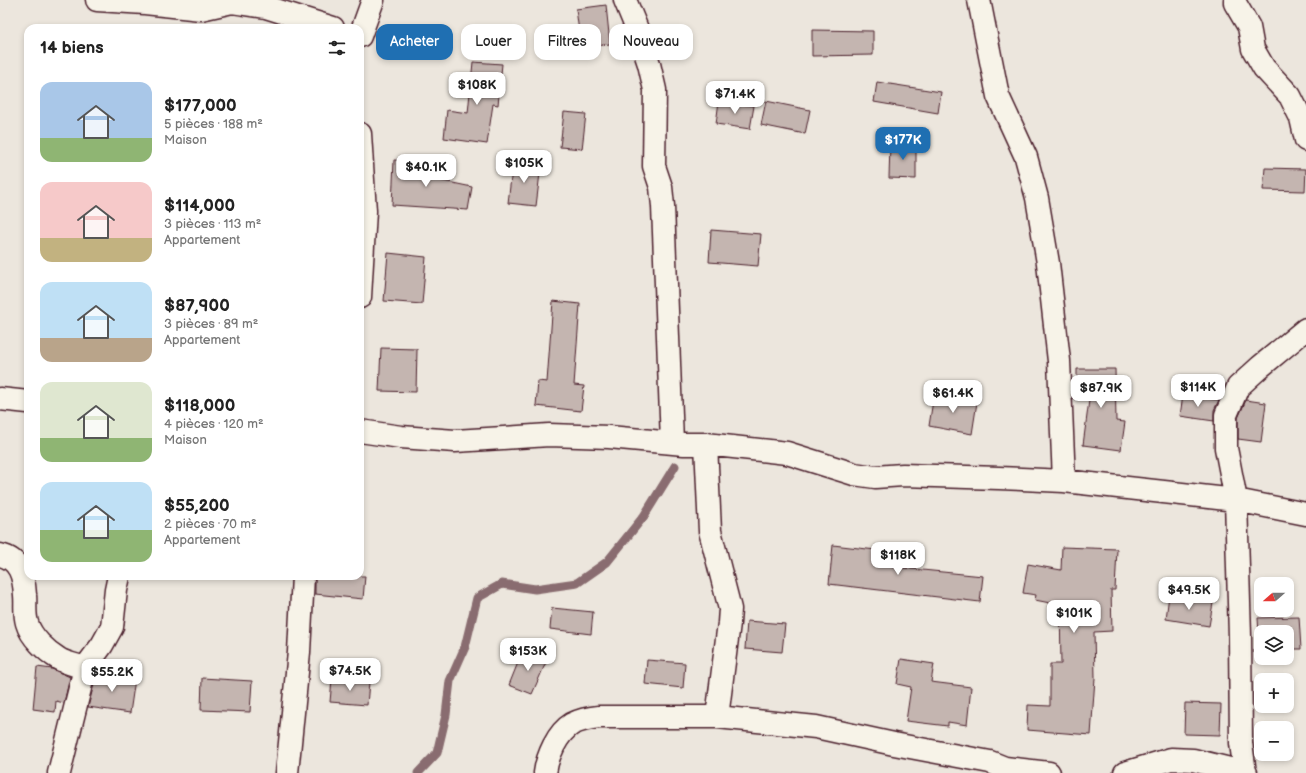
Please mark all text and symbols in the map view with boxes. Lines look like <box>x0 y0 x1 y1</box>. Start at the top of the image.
chip: Acheter <box>376 24 453 60</box>
chip: Louer <box>461 24 526 60</box>
chip: Filtres <box>534 24 601 60</box>
chip: Nouveau <box>609 24 693 60</box>
icon: filters <box>326 37 348 59</box>
text: 14 biens <box>40 38 104 58</box>
pin: $108K <box>449 72 505 106</box>
text: $108K <box>458 77 496 93</box>
pin: $71.4K <box>702 81 768 115</box>
text: $71.4K <box>715 86 755 102</box>
text: $177,000 <box>164 96 237 116</box>
icon: home <box>72 98 120 146</box>
text: 5 pièces · 188 m² <box>164 116 263 132</box>
pin: $177K <box>875 127 931 161</box>
text: Maison <box>164 132 207 148</box>
text: $177K <box>884 132 922 148</box>
pin: $105K <box>496 150 552 184</box>
pin: $40.1K <box>393 154 459 188</box>
text: $105K <box>505 155 543 171</box>
text: $40.1K <box>405 159 447 175</box>
text: $114,000 <box>164 196 235 216</box>
icon: home <box>72 198 120 246</box>
text: 3 pièces · 113 m² <box>164 216 261 232</box>
text: Appartement <box>164 232 240 248</box>
text: $87,900 <box>164 296 230 316</box>
icon: home <box>72 298 120 346</box>
text: 3 pièces · 89 m² <box>164 316 258 332</box>
text: Appartement <box>164 332 240 348</box>
pin: $114K <box>1170 374 1226 408</box>
pin: $87.9K <box>1068 375 1134 409</box>
text: $114K <box>1180 379 1216 395</box>
pin: $61.4K <box>920 380 986 414</box>
text: $87.9K <box>1080 380 1122 396</box>
text: $61.4K <box>932 385 974 401</box>
text: $118,000 <box>164 396 235 416</box>
icon: home <box>72 398 120 446</box>
text: 4 pièces · 120 m² <box>164 416 264 432</box>
text: Maison <box>164 432 207 448</box>
text: $55,200 <box>164 496 230 516</box>
icon: home <box>72 498 120 546</box>
text: 2 pièces · 70 m² <box>164 516 257 532</box>
text: Appartement <box>164 532 240 548</box>
pin: $118K <box>870 542 926 576</box>
text: $118K <box>880 547 916 563</box>
pin: $49.5K <box>1156 577 1222 611</box>
north arrow <box>1254 577 1294 617</box>
map controls <box>1254 577 1294 761</box>
text: $49.5K <box>1167 582 1211 598</box>
pin: $101K <box>1046 600 1102 634</box>
text: $101K <box>1056 605 1092 621</box>
button: layers <box>1254 625 1294 665</box>
pin: $153K <box>500 638 556 672</box>
text: $153K <box>509 643 547 659</box>
pin: $74.5K <box>317 658 383 692</box>
pin: $55.2K <box>79 659 145 693</box>
text: $74.5K <box>329 663 371 679</box>
text: $55.2K <box>90 664 134 680</box>
button: + <box>1254 673 1294 713</box>
button: − <box>1254 721 1294 761</box>

